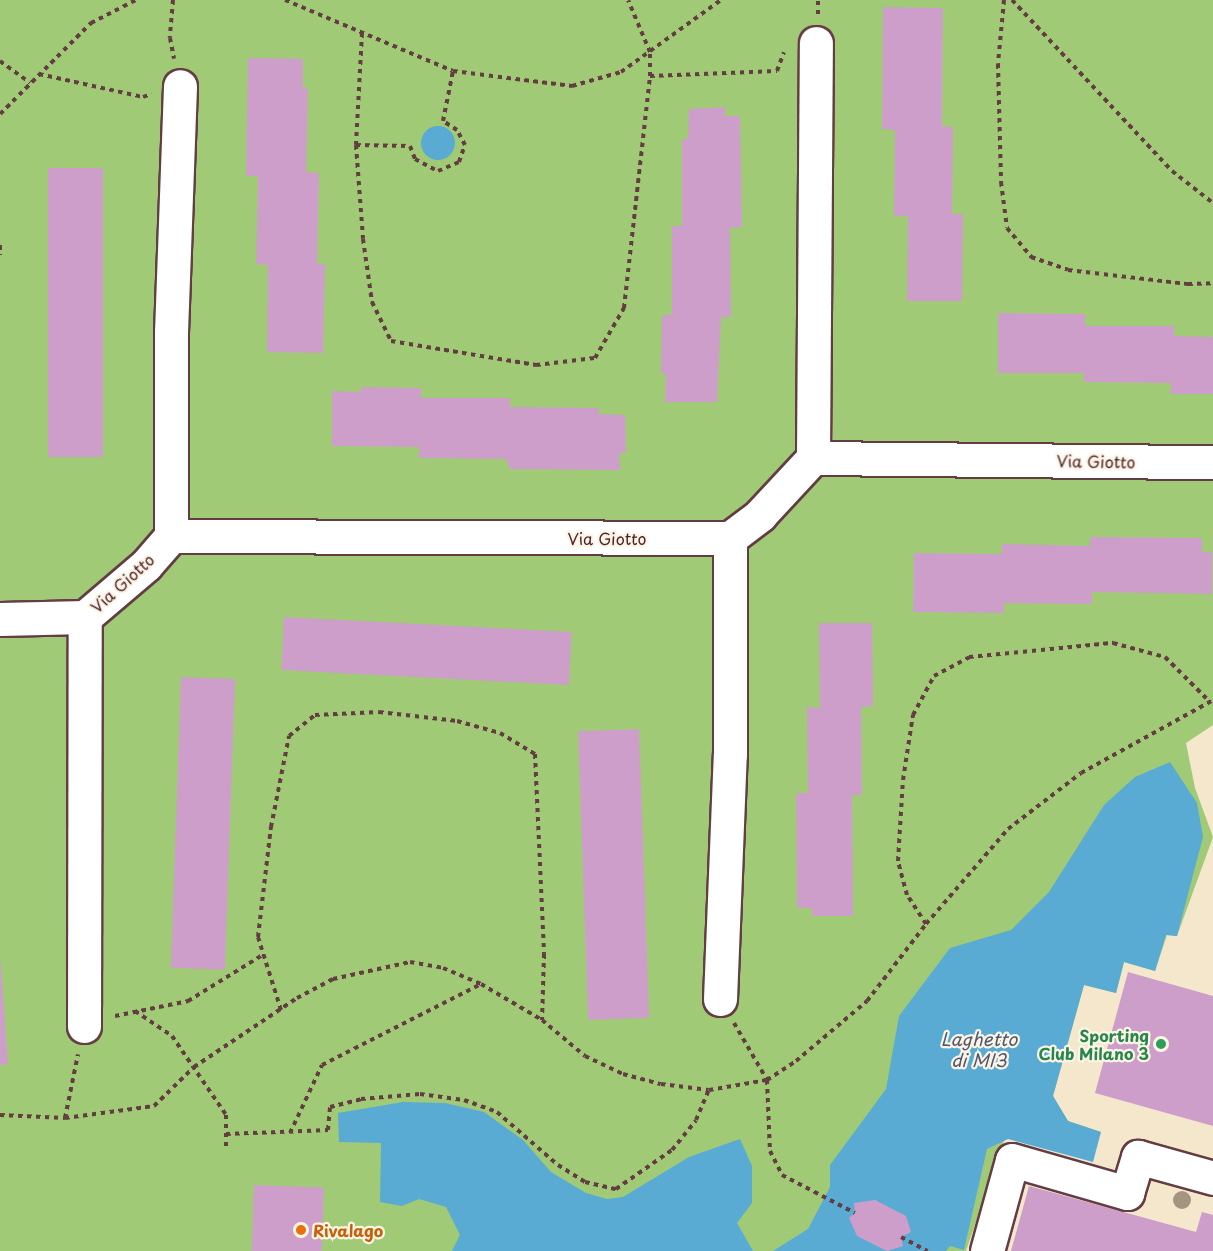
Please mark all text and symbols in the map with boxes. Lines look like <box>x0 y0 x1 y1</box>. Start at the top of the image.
street label: Via Giotto <box>1056 451 1136 471</box>
street label: Via Giotto <box>568 528 646 548</box>
street label: Via Giotto <box>86 550 158 616</box>
place label: Sporting Club Milano 3 <box>1039 1025 1149 1063</box>
water label: Laghetto di MI3 <box>941 1029 1017 1072</box>
marker: Sporting Club Milano 3 <box>1154 1037 1168 1051</box>
place label: Rivalago <box>313 1220 383 1240</box>
marker: Rivalago <box>294 1223 308 1237</box>

